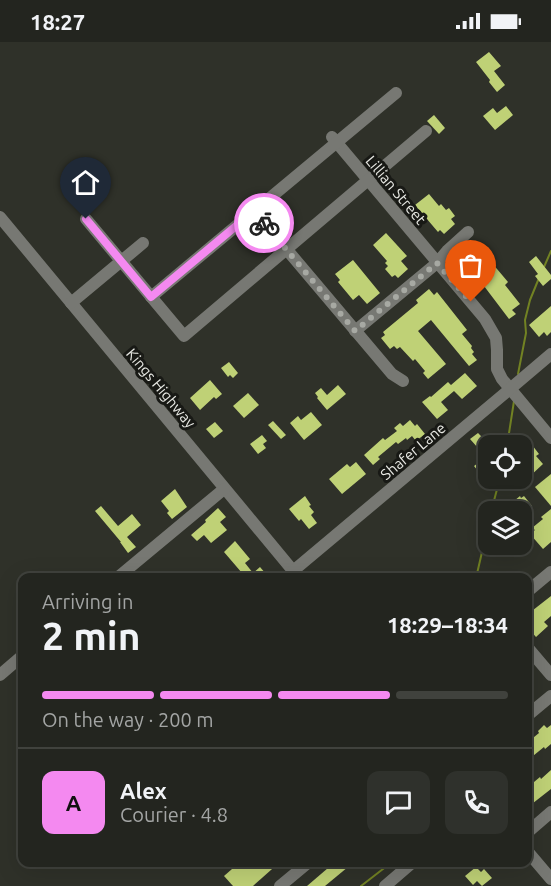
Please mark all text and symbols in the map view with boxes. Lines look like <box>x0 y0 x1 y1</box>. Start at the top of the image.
text: 18:27 <box>30 9 85 34</box>
street label: Lillian Street <box>362 152 430 228</box>
pin <box>60 157 111 219</box>
icon: home <box>69 166 102 199</box>
courier <box>234 193 294 253</box>
icon: bike <box>248 207 281 240</box>
pin <box>445 240 496 302</box>
icon: bag <box>454 249 487 282</box>
street label: Kings Highway <box>123 345 199 431</box>
street label: Shafer Lane <box>377 419 449 483</box>
map controls <box>478 435 532 555</box>
button: locate <box>478 435 532 489</box>
button: layers <box>478 501 532 555</box>
text: Arriving in <box>42 590 133 613</box>
text: 18:29–18:34 <box>387 612 508 637</box>
text: 2 min <box>42 614 141 657</box>
text: On the way · 200 m <box>42 708 214 731</box>
button: chat <box>367 771 430 834</box>
button: phone <box>445 771 508 834</box>
text: Alex <box>120 778 167 803</box>
text: A <box>66 790 81 815</box>
text: Courier · 4.8 <box>120 803 228 826</box>

